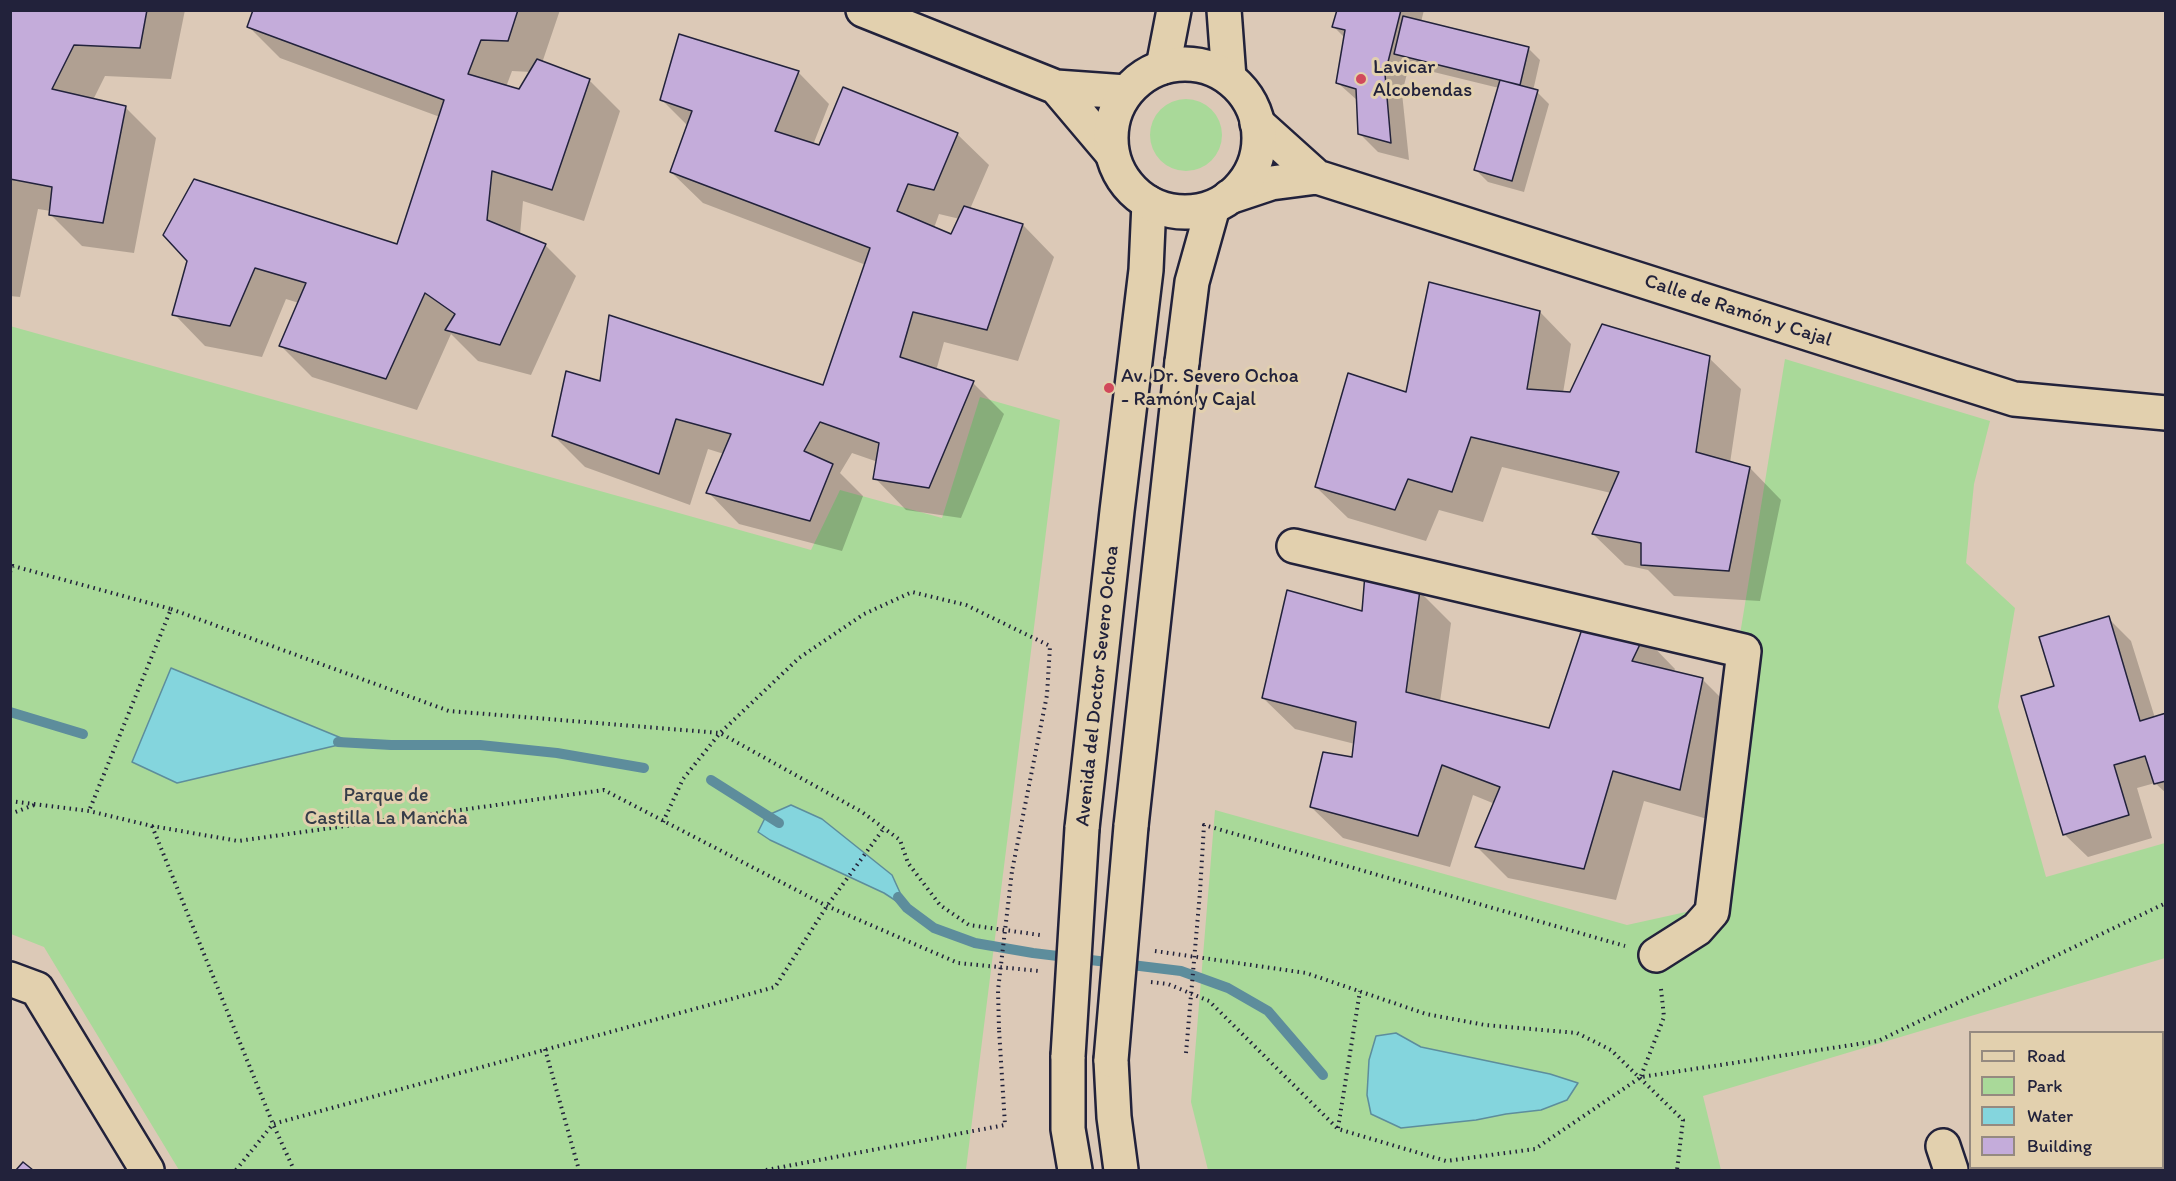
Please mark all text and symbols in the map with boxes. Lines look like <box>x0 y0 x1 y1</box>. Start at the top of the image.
place label: Lavicar Alcobendas <box>1373 56 1472 103</box>
marker: Lavicar Alcobendas <box>1354 72 1368 86</box>
street label: Calle de Ramón y Cajal <box>1641 269 1835 353</box>
place label: Av. Dr. Severo Ochoa - Ramón y Cajal <box>1121 365 1299 412</box>
marker: Av. Dr. Severo Ochoa - Ramón y Cajal <box>1102 381 1116 395</box>
street label: Avenida del Doctor Severo Ochoa <box>1071 544 1125 828</box>
park label: Parque de Castilla La Mancha <box>304 784 468 831</box>
legend <box>1969 1031 2164 1169</box>
text: Road <box>2027 1045 2066 1067</box>
text: Park <box>2027 1075 2062 1097</box>
text: Water <box>2027 1105 2073 1127</box>
text: Building <box>2027 1135 2092 1157</box>

